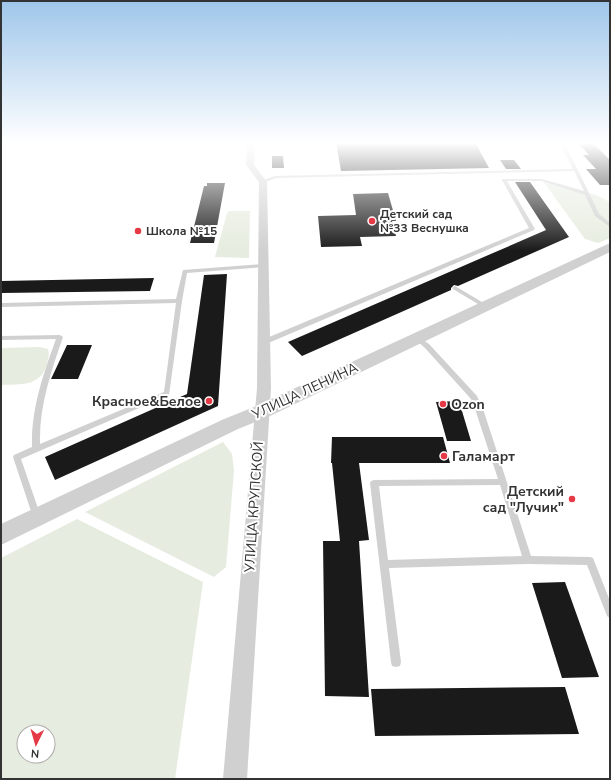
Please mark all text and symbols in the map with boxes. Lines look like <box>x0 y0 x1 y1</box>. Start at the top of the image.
place label: Детский сад №33 Веснушка <box>380 206 469 236</box>
marker: Детский сад №33 Веснушка <box>367 216 377 226</box>
place label: Школа №15 <box>146 223 217 239</box>
marker: Школа №15 <box>133 226 143 236</box>
street label: УЛИЦА ЛЕНИНА <box>248 358 361 424</box>
place label: Красное&Белое <box>92 392 201 411</box>
place label: Ozon <box>451 395 485 414</box>
marker: Красное&Белое <box>204 396 214 406</box>
marker: Ozon <box>438 399 448 409</box>
street label: УЛИЦА КРУПСКОЙ <box>240 441 268 574</box>
place label: Галамарт <box>452 447 515 466</box>
marker: Галамарт <box>439 451 449 461</box>
place label: Детский сад "Лучик" <box>483 482 564 517</box>
marker: Детский сад "Лучик" <box>567 494 577 504</box>
north arrow <box>16 724 56 764</box>
text: N <box>30 746 40 761</box>

